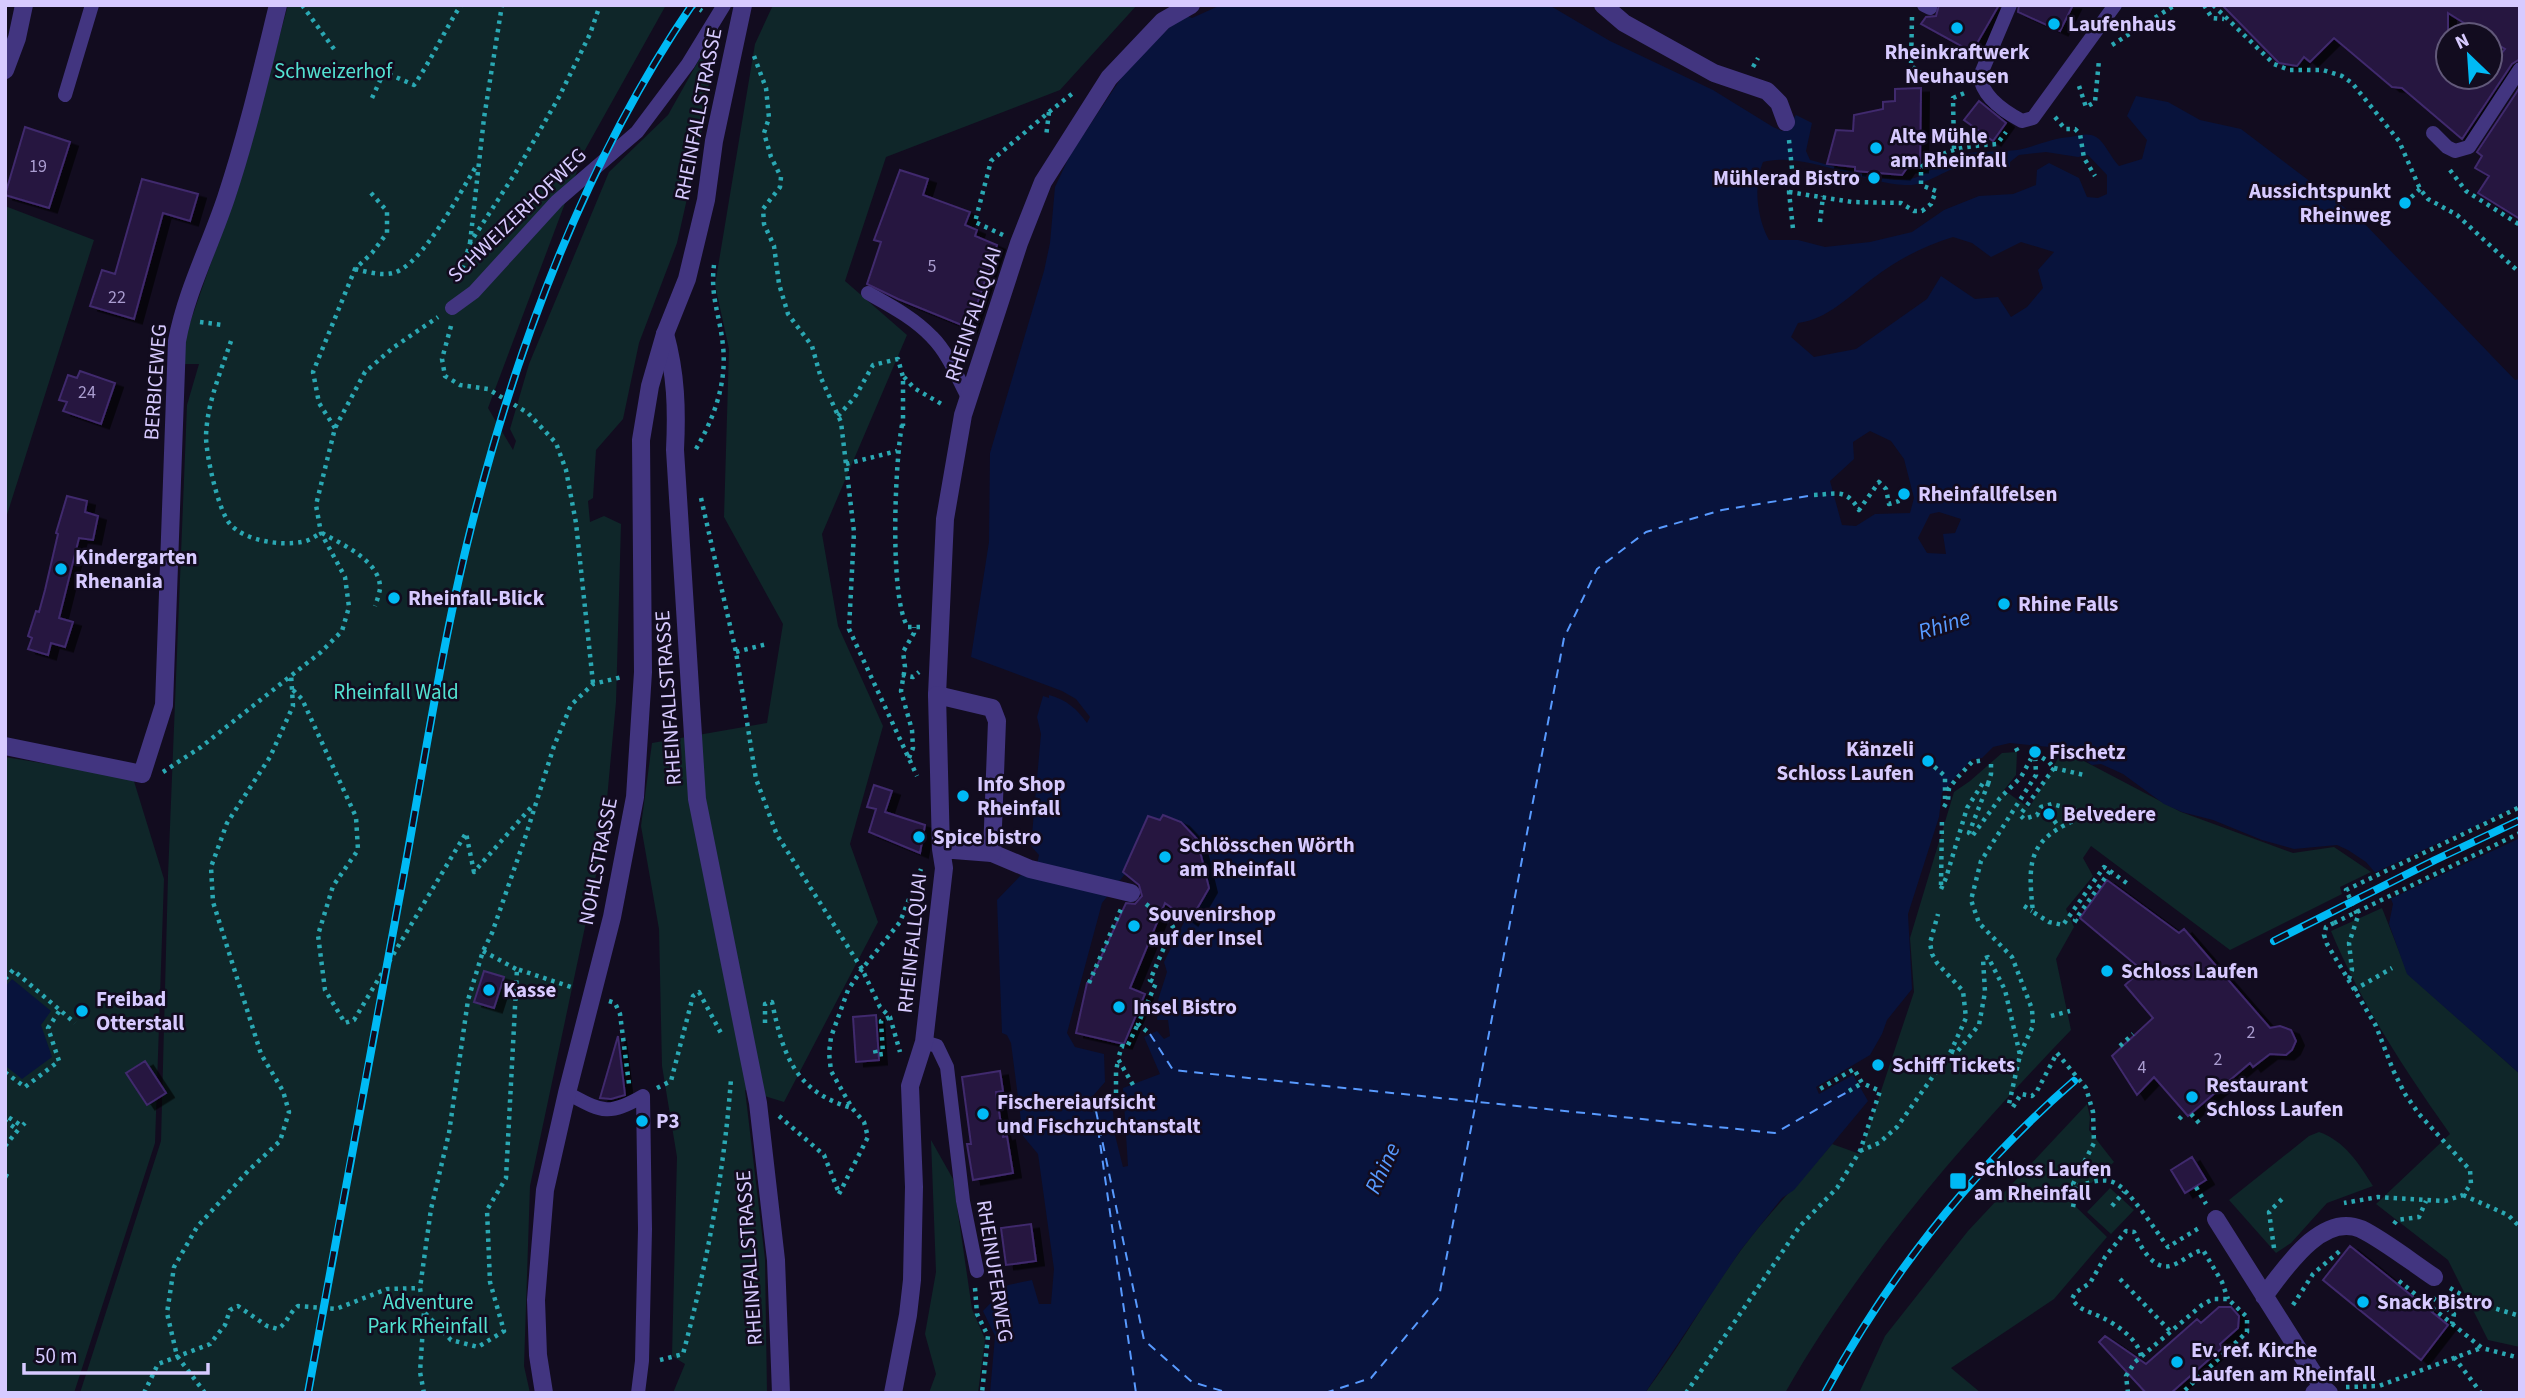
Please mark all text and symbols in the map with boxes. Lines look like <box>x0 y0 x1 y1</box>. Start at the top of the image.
place label: Laufenhaus <box>2068 9 2176 39</box>
marker: Laufenhaus <box>2046 16 2062 32</box>
marker: Rheinkraftwerk Neuhausen <box>1949 20 1965 36</box>
north arrow <box>2434 21 2504 91</box>
street label: RHEINFALLSTRASSE <box>667 25 729 203</box>
text: N <box>2451 27 2474 57</box>
place label: Rheinkraftwerk Neuhausen <box>1884 37 2030 91</box>
park label: Schweizerhof <box>274 56 393 86</box>
place label: Alte Mühle am Rheinfall <box>1889 121 2007 175</box>
marker: Alte Mühle am Rheinfall <box>1868 140 1884 156</box>
street label: SCHWEIZERHOFWEG <box>441 141 593 289</box>
house number: 19 <box>29 154 47 179</box>
place label: Mühlerad Bistro <box>1713 163 1860 193</box>
marker: Mühlerad Bistro <box>1866 170 1882 186</box>
place label: Aussichtspunkt Rheinweg <box>2248 176 2391 230</box>
marker: Aussichtspunkt Rheinweg <box>2397 195 2413 211</box>
street label: RHEINFALLQUAI <box>937 242 1009 386</box>
house number: 5 <box>928 254 937 279</box>
house number: 22 <box>108 285 126 310</box>
street label: BERBICEWEG <box>136 323 174 441</box>
house number: 24 <box>78 380 96 405</box>
place label: Rheinfallfelsen <box>1918 479 2057 509</box>
marker: Rheinfallfelsen <box>1896 486 1912 502</box>
place label: Kindergarten Rhenania <box>75 542 198 596</box>
marker: Kindergarten Rhenania <box>53 561 69 577</box>
place label: Rheinfall-Blick <box>408 583 545 613</box>
place label: Rhine Falls <box>2018 589 2118 619</box>
marker: Rheinfall-Blick <box>386 590 402 606</box>
marker: Rhine Falls <box>1996 596 2012 612</box>
water label: Rhine <box>1914 601 1975 648</box>
street label: RHEINFALLSTRASSE <box>647 610 689 786</box>
park label: Rheinfall Wald <box>333 677 459 707</box>
place label: Känzeli Schloss Laufen <box>1776 734 1914 788</box>
place label: Fischetz <box>2049 737 2126 767</box>
marker: Fischetz <box>2027 744 2043 760</box>
marker: Känzeli Schloss Laufen <box>1920 753 1936 769</box>
place label: Info Shop Rheinfall <box>977 769 1066 823</box>
marker: Info Shop Rheinfall <box>955 788 971 804</box>
street label: NOHLSTRASSE <box>571 795 625 927</box>
place label: Belvedere <box>2063 799 2156 829</box>
marker: Belvedere <box>2041 806 2057 822</box>
place label: Spice bistro <box>933 822 1041 852</box>
marker: Spice bistro <box>911 829 927 845</box>
place label: Schlösschen Wörth am Rheinfall <box>1179 830 1355 884</box>
marker: Schlösschen Wörth am Rheinfall <box>1157 849 1173 865</box>
street label: RHEINFALLQUAI <box>890 871 934 1015</box>
place label: Souvenirshop auf der Insel <box>1148 899 1276 953</box>
marker: Souvenirshop auf der Insel <box>1126 918 1142 934</box>
place label: Schloss Laufen <box>2121 956 2259 986</box>
marker: Schloss Laufen <box>2099 963 2115 979</box>
place label: Kasse <box>503 975 557 1005</box>
marker: Kasse <box>481 982 497 998</box>
place label: Freibad Otterstall <box>96 984 184 1038</box>
place label: Insel Bistro <box>1133 992 1237 1022</box>
marker: Insel Bistro <box>1111 999 1127 1015</box>
marker: Freibad Otterstall <box>74 1003 90 1019</box>
house number: 2 <box>2247 1020 2256 1045</box>
house number: 2 <box>2214 1047 2223 1072</box>
place label: Schiff Tickets <box>1892 1050 2015 1080</box>
house number: 4 <box>2138 1055 2147 1080</box>
marker: Schiff Tickets <box>1870 1057 1886 1073</box>
place label: Restaurant Schloss Laufen <box>2206 1070 2344 1124</box>
place label: Fischereiaufsicht und Fischzuchtanstalt <box>997 1087 1201 1141</box>
marker: Restaurant Schloss Laufen <box>2184 1089 2200 1105</box>
place label: P3 <box>656 1106 680 1136</box>
marker: Fischereiaufsicht und Fischzuchtanstalt <box>975 1106 991 1122</box>
marker: P3 <box>634 1113 650 1129</box>
water label: Rhine <box>1356 1137 1409 1199</box>
place label: Schloss Laufen am Rheinfall <box>1974 1154 2112 1208</box>
street label: RHEINFALLSTRASSE <box>728 1170 770 1346</box>
marker: Schloss Laufen am Rheinfall <box>1948 1171 1968 1191</box>
street label: RHEINUFERWEG <box>969 1198 1021 1344</box>
park label: Adventure Park Rheinfall <box>368 1287 488 1341</box>
place label: Snack Bistro <box>2377 1287 2493 1317</box>
marker: Snack Bistro <box>2355 1294 2371 1310</box>
scale bar <box>24 1332 208 1376</box>
place label: Ev. ref. Kirche Laufen am Rheinfall <box>2191 1335 2376 1389</box>
text: 50 m <box>35 1341 77 1371</box>
marker: Ev. ref. Kirche Laufen am Rheinfall <box>2169 1354 2185 1370</box>

